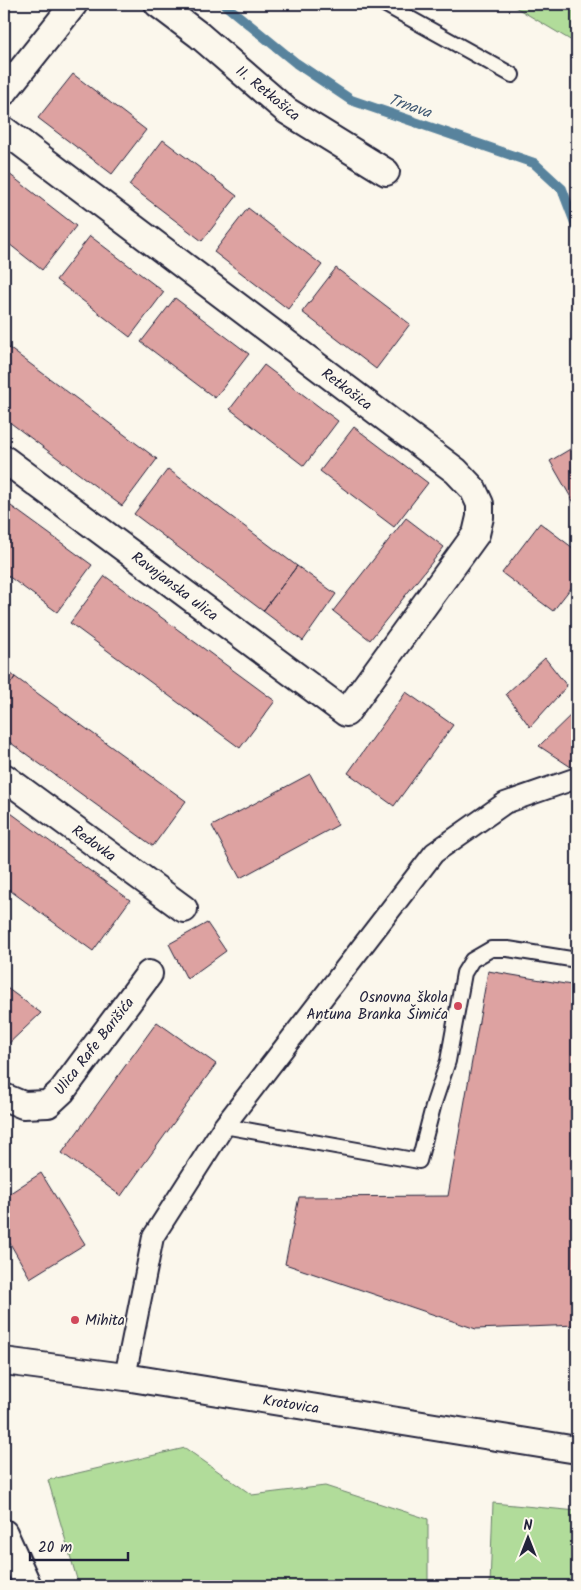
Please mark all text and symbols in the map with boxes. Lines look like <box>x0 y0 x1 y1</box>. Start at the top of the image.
street label: II. Retkošica <box>230 60 305 128</box>
water label: Trnava <box>385 87 436 126</box>
street label: Retkošica <box>316 363 377 417</box>
street label: Ravnjanska ulica <box>126 546 223 628</box>
street label: Redovka <box>66 819 121 868</box>
place label: Osnovna škola Antuna Branka Šimića <box>306 986 448 1027</box>
street label: Ulica Rafe Barišića <box>49 992 141 1101</box>
marker: Osnovna škola Antuna Branka Šimića <box>452 1000 464 1012</box>
place label: Mihita <box>85 1309 125 1333</box>
marker: Mihita <box>69 1314 81 1326</box>
street label: Krotovica <box>261 1389 321 1421</box>
north arrow <box>504 1512 554 1562</box>
text: N <box>524 1515 533 1537</box>
scale bar <box>30 1530 128 1562</box>
text: 20 m <box>38 1536 72 1560</box>

